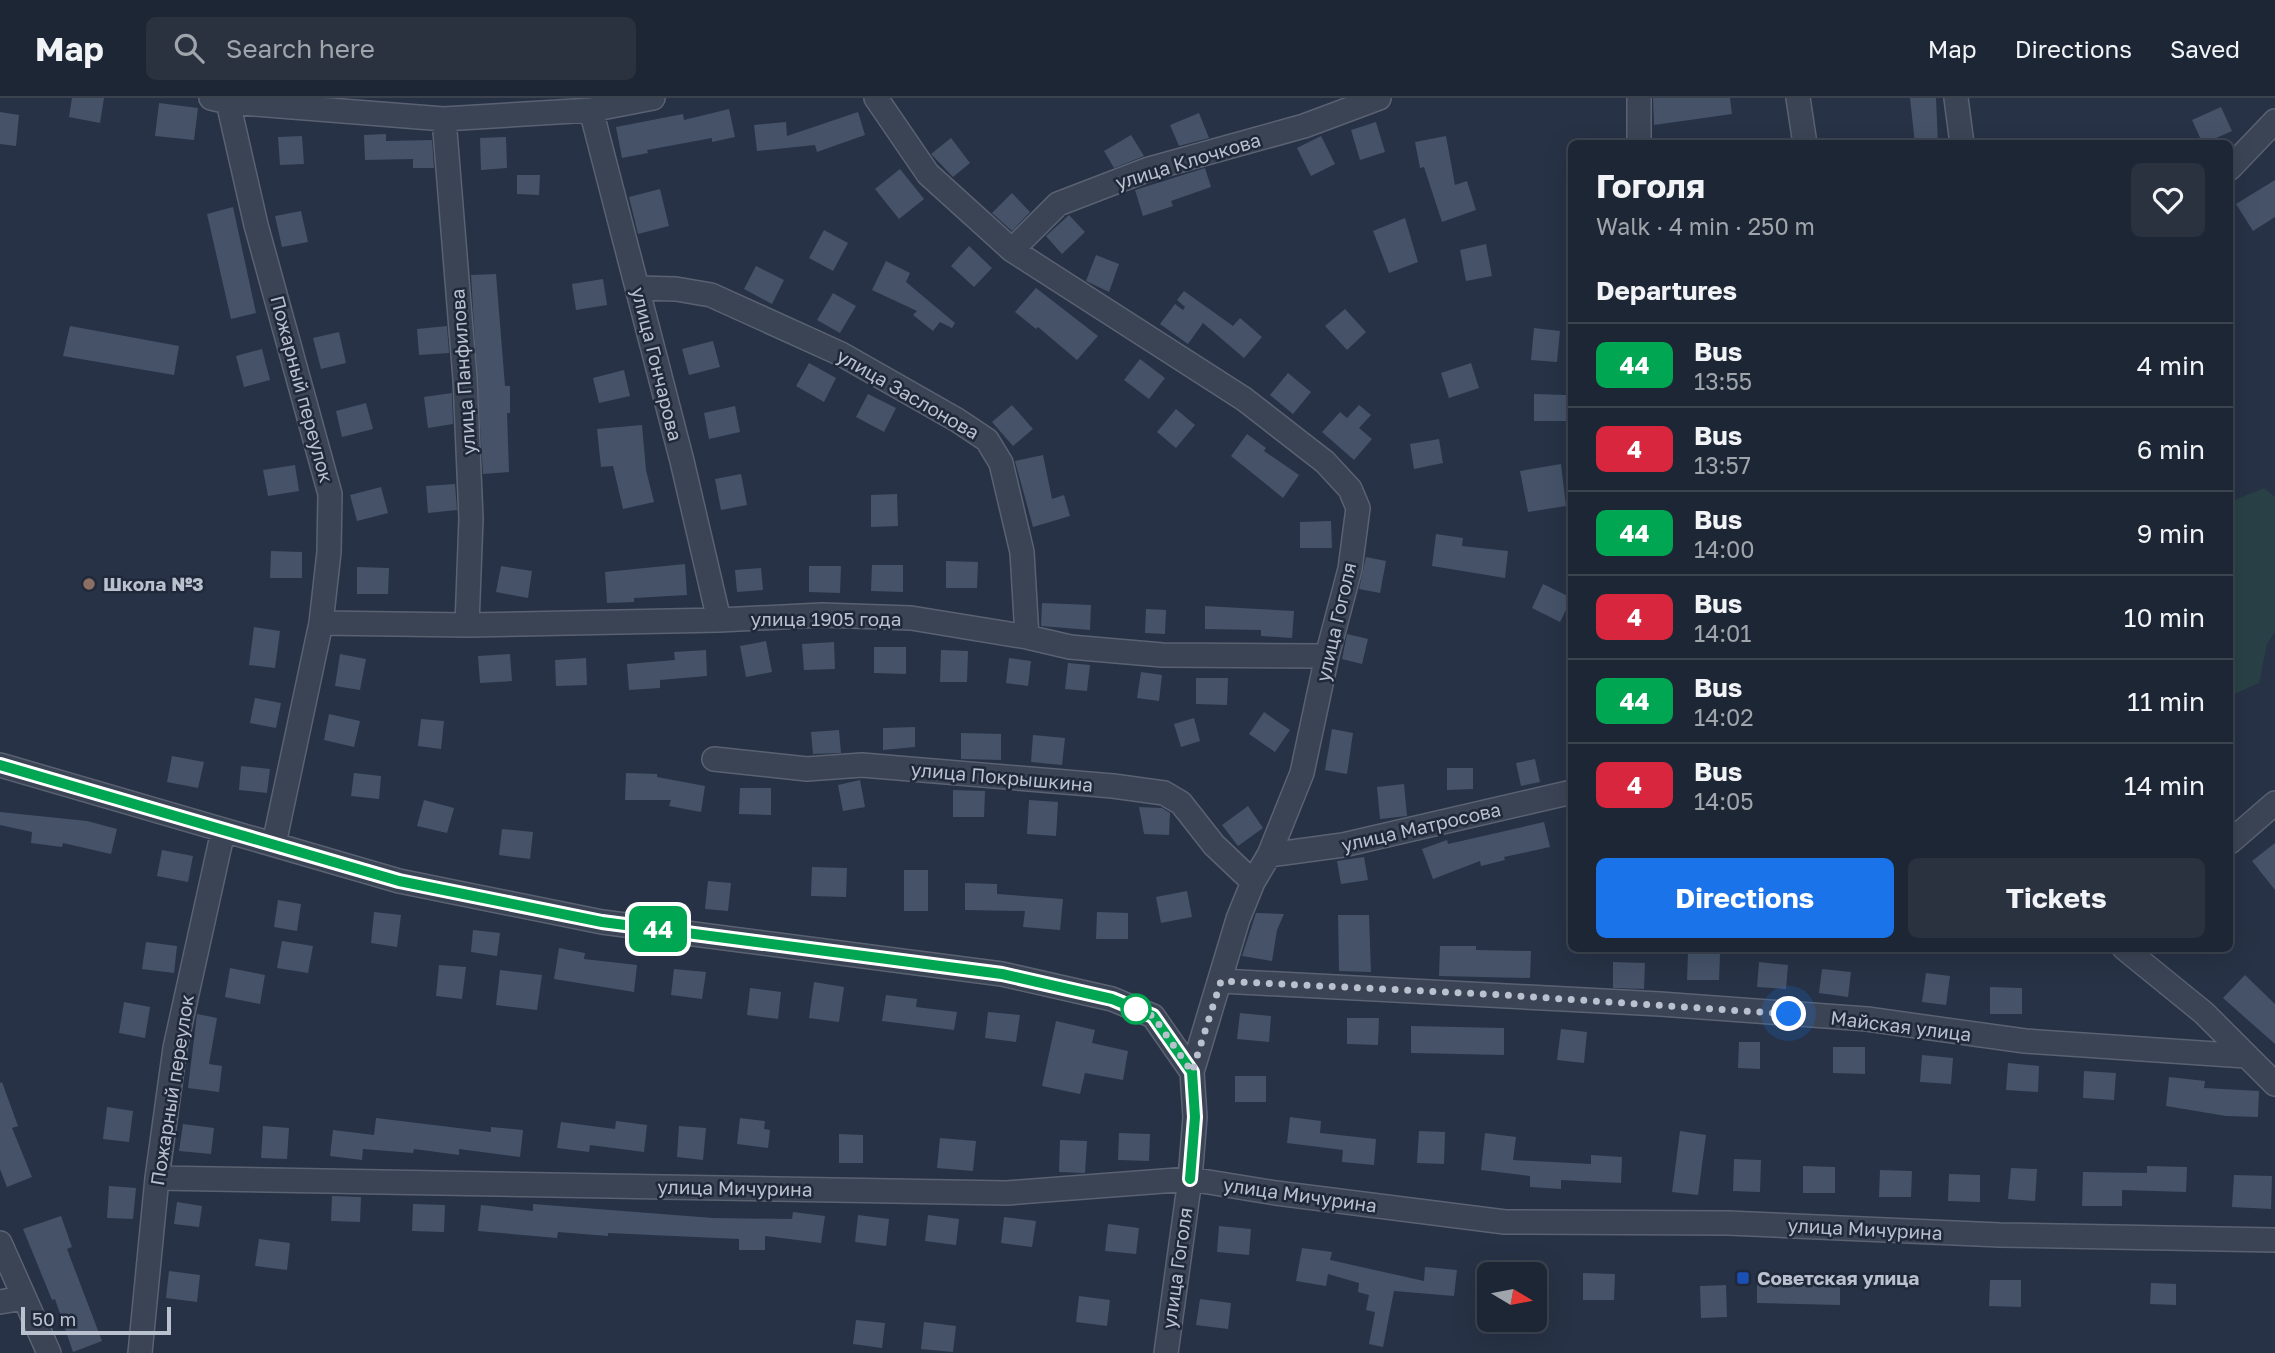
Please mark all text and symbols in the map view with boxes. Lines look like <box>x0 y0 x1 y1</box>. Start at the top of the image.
search box <box>146 17 636 80</box>
text: Map <box>35 29 104 68</box>
icon: search <box>170 29 208 67</box>
text: Search here <box>226 33 375 64</box>
text: Map <box>1928 34 1977 63</box>
text: Directions <box>2015 34 2132 63</box>
text: Saved <box>2170 34 2240 63</box>
street label: улица Клочкова <box>1112 128 1263 194</box>
button: heart <box>2131 163 2205 237</box>
text: Гоголя <box>1596 166 1705 205</box>
text: Walk · 4 min · 250 m <box>1596 212 1815 240</box>
text: Departures <box>1596 275 1737 306</box>
street label: улица Гончарова <box>627 285 688 443</box>
street label: улица Панфилова <box>445 288 480 456</box>
street label: Пожарный переулок <box>266 293 339 485</box>
text: Bus <box>1694 336 1742 367</box>
street label: улица Заслонова <box>833 343 984 444</box>
text: 44 <box>1620 350 1650 379</box>
text: 4 min <box>2137 350 2205 381</box>
text: 13:55 <box>1694 367 1752 395</box>
text: Bus <box>1694 420 1742 451</box>
text: 4 <box>1627 434 1642 463</box>
text: 6 min <box>2137 434 2205 465</box>
text: 13:57 <box>1694 451 1751 479</box>
text: Bus <box>1694 504 1742 535</box>
text: 44 <box>1620 518 1650 547</box>
text: 9 min <box>2137 518 2205 549</box>
text: 14:00 <box>1694 535 1755 563</box>
street label: улица Гоголя <box>1311 560 1360 684</box>
place label: Школа №3 <box>103 572 204 595</box>
marker: Школа №3 <box>81 576 97 592</box>
text: Bus <box>1694 588 1742 619</box>
text: 4 <box>1627 602 1642 631</box>
text: 10 min <box>2124 602 2205 633</box>
street label: улица 1905 года <box>751 607 901 630</box>
text: 14:01 <box>1694 619 1752 647</box>
text: Bus <box>1694 672 1742 703</box>
text: 44 <box>1620 686 1650 715</box>
text: 11 min <box>2127 686 2205 717</box>
text: 14:02 <box>1694 703 1754 731</box>
text: Bus <box>1694 756 1742 787</box>
street label: улица Покрышкина <box>910 757 1094 796</box>
text: 4 <box>1627 770 1642 799</box>
text: 14 min <box>2124 770 2205 801</box>
text: 14:05 <box>1694 787 1754 815</box>
street label: улица Матросова <box>1339 797 1503 856</box>
button: Directions <box>1596 858 1894 938</box>
button: Tickets <box>1908 858 2205 938</box>
line badge: 44 <box>626 906 690 952</box>
text: 44 <box>643 914 673 943</box>
street label: Пожарный переулок <box>145 993 198 1187</box>
unlabelled marker <box>1121 994 1151 1024</box>
your location <box>1771 996 1806 1031</box>
street label: Майская улица <box>1829 1005 1973 1046</box>
street label: улица Мичурина <box>1222 1172 1378 1217</box>
street label: улица Мичурина <box>657 1175 813 1200</box>
street label: улица Гоголя <box>1157 1206 1196 1330</box>
street label: улица Мичурина <box>1787 1213 1943 1244</box>
north arrow <box>1477 1262 1547 1332</box>
map controls <box>1477 1262 1547 1332</box>
place label: Советская улица <box>1757 1266 1919 1289</box>
marker: Советская улица <box>1735 1270 1751 1286</box>
scale bar <box>21 1304 172 1336</box>
text: 50 m <box>32 1307 76 1330</box>

